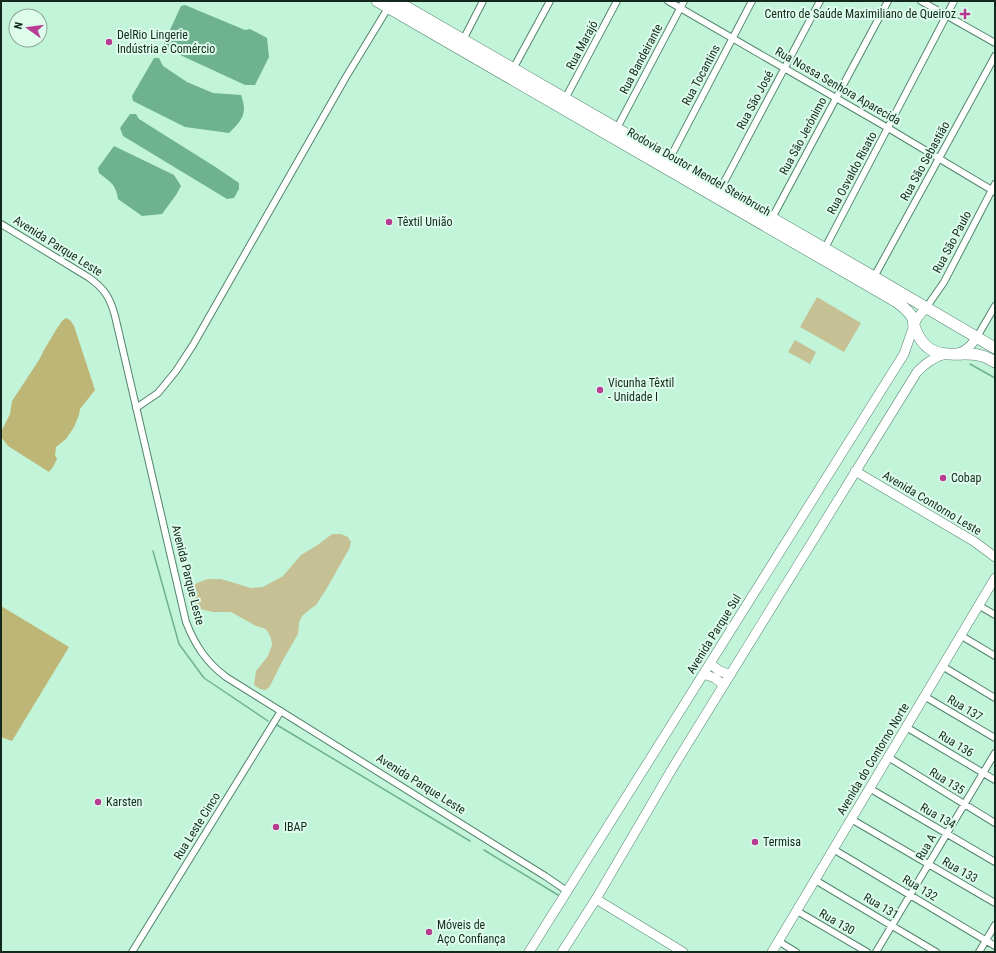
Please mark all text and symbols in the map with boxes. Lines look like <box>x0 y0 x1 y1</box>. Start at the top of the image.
place label: Centro de Saúde Maximiliano de Queiroz <box>765 7 956 21</box>
north arrow <box>8 8 48 48</box>
marker: Centro de Saúde Maximiliano de Queiroz <box>959 8 971 20</box>
street label: Rua Marajó <box>563 18 601 72</box>
text: N <box>12 21 26 31</box>
street label: Rua Bandeirante <box>617 21 665 96</box>
place label: DelRio Lingerie Indústria e Comércio <box>117 28 215 56</box>
marker: DelRio Lingerie Indústria e Comércio <box>104 37 114 47</box>
street label: Rua Tocantins <box>679 42 723 108</box>
street label: Rua Nossa Senhora Aparecida <box>773 44 904 128</box>
street label: Rua São José <box>734 68 776 132</box>
street label: Rua São Jerônimo <box>777 95 829 177</box>
street label: Rua São Sebastião <box>897 119 953 203</box>
street label: Rodovia Doutor Mendel Steinbruch <box>625 125 773 219</box>
street label: Rua Osvaldo Risato <box>824 129 880 217</box>
street label: Rua São Paulo <box>930 209 974 275</box>
street label: Avenida Parque Leste <box>11 213 105 279</box>
place label: Têxtil União <box>397 215 452 229</box>
marker: Têxtil União <box>384 217 394 227</box>
place label: Vicunha Têxtil - Unidade I <box>608 376 674 404</box>
marker: Vicunha Têxtil - Unidade I <box>595 385 605 395</box>
street label: Avenida Contorno Leste <box>880 468 984 538</box>
place label: Cobap <box>951 471 981 485</box>
marker: Cobap <box>938 473 948 483</box>
street label: Avenida Parque Leste <box>169 524 207 627</box>
street label: Avenida Parque Sul <box>684 592 744 676</box>
street label: Rua 137 <box>945 692 985 724</box>
street label: Avenida do Contorno Norte <box>834 700 912 817</box>
street label: Rua 136 <box>936 728 976 760</box>
street label: Avenida Parque Leste <box>374 751 468 817</box>
street label: Rua 135 <box>927 765 967 797</box>
street label: Rua Leste Cinco <box>171 790 223 862</box>
place label: Karsten <box>106 795 143 809</box>
marker: Karsten <box>93 797 103 807</box>
street label: Rua 134 <box>918 800 958 832</box>
place label: IBAP <box>284 820 307 834</box>
marker: IBAP <box>271 822 281 832</box>
street label: Rua A <box>913 831 939 862</box>
place label: Termisa <box>763 835 801 849</box>
marker: Termisa <box>750 837 760 847</box>
street label: Rua 133 <box>940 854 980 886</box>
street label: Rua 132 <box>900 872 940 904</box>
street label: Rua 131 <box>861 890 901 922</box>
street label: Rua 130 <box>817 906 857 938</box>
place label: Móveis de Aço Confiança <box>437 918 506 946</box>
marker: Móveis de Aço Confiança <box>424 927 434 937</box>

